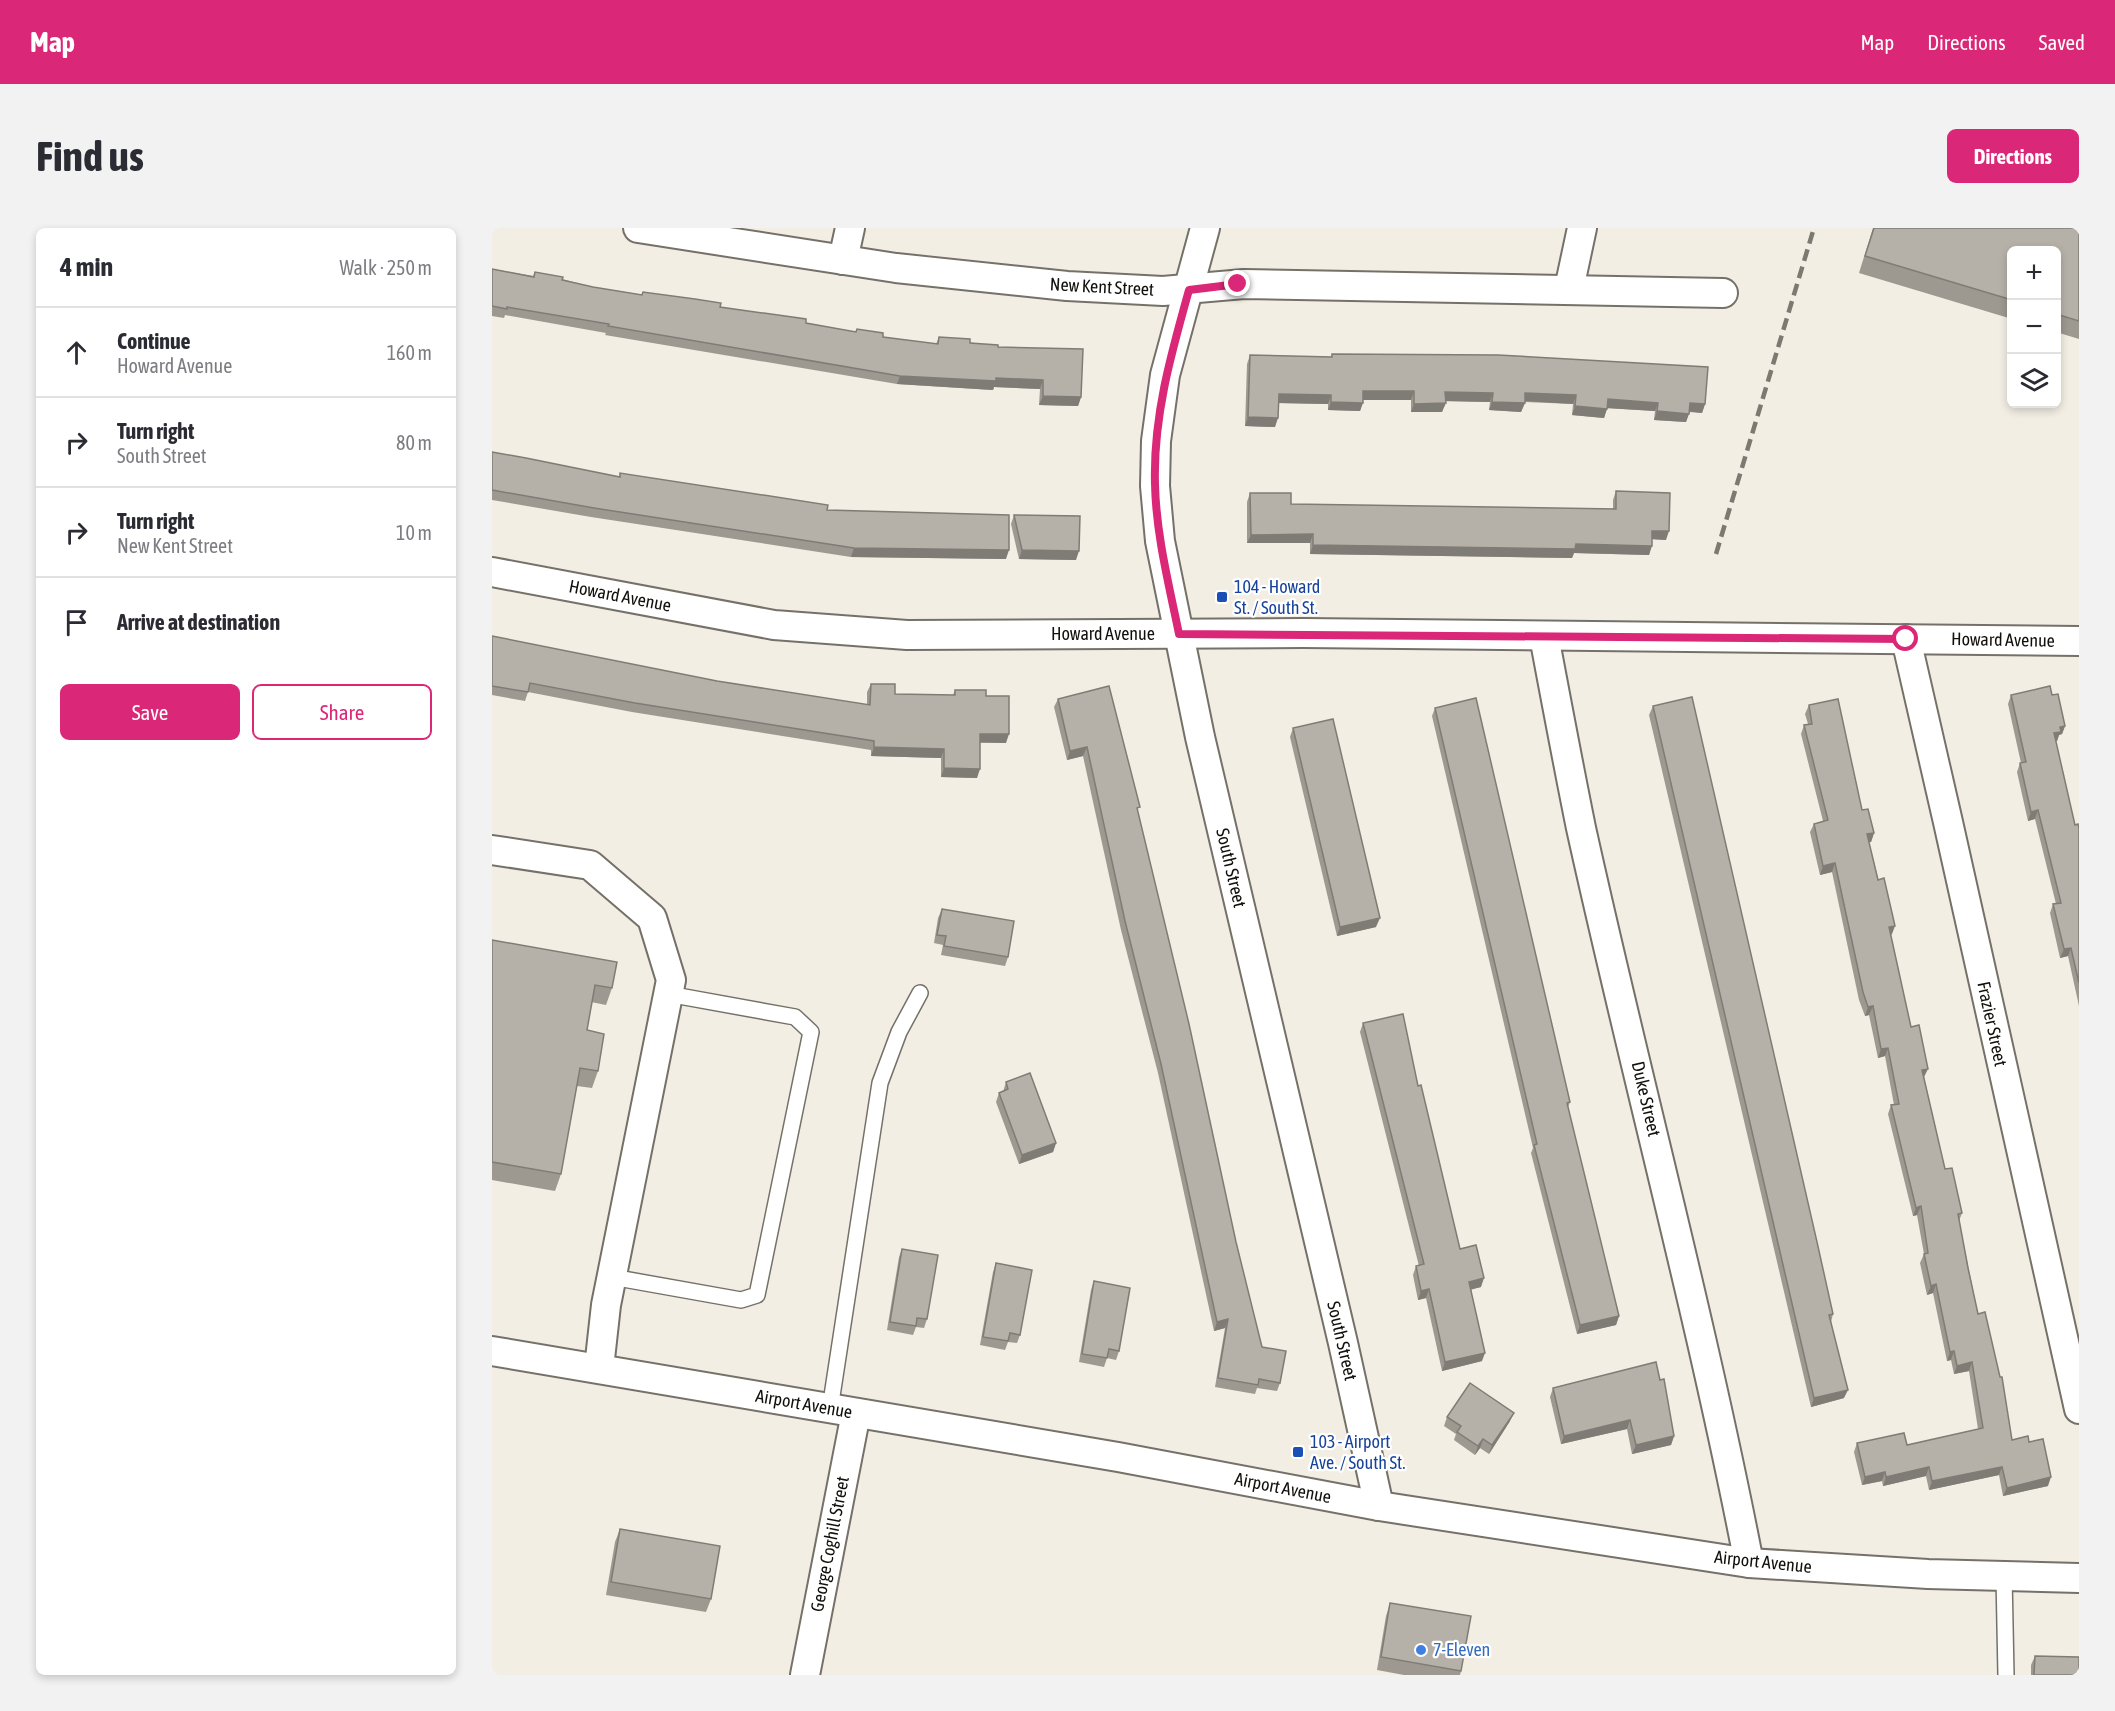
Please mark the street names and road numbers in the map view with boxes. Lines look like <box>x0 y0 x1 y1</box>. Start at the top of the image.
street label: New Kent Street <box>1049 273 1155 300</box>
street label: Howard Avenue <box>567 575 673 616</box>
street label: Howard Avenue <box>1051 623 1155 644</box>
street label: Howard Avenue <box>1951 628 2055 651</box>
street label: South Street <box>1212 826 1251 910</box>
street label: Frazier Street <box>1973 980 2012 1068</box>
street label: Duke Street <box>1628 1059 1665 1139</box>
street label: South Street <box>1323 1299 1362 1383</box>
street label: Airport Avenue <box>754 1385 854 1422</box>
street label: Airport Avenue <box>1233 1468 1333 1507</box>
street label: George Coghill Street <box>806 1474 853 1613</box>
street label: Airport Avenue <box>1713 1546 1813 1577</box>

